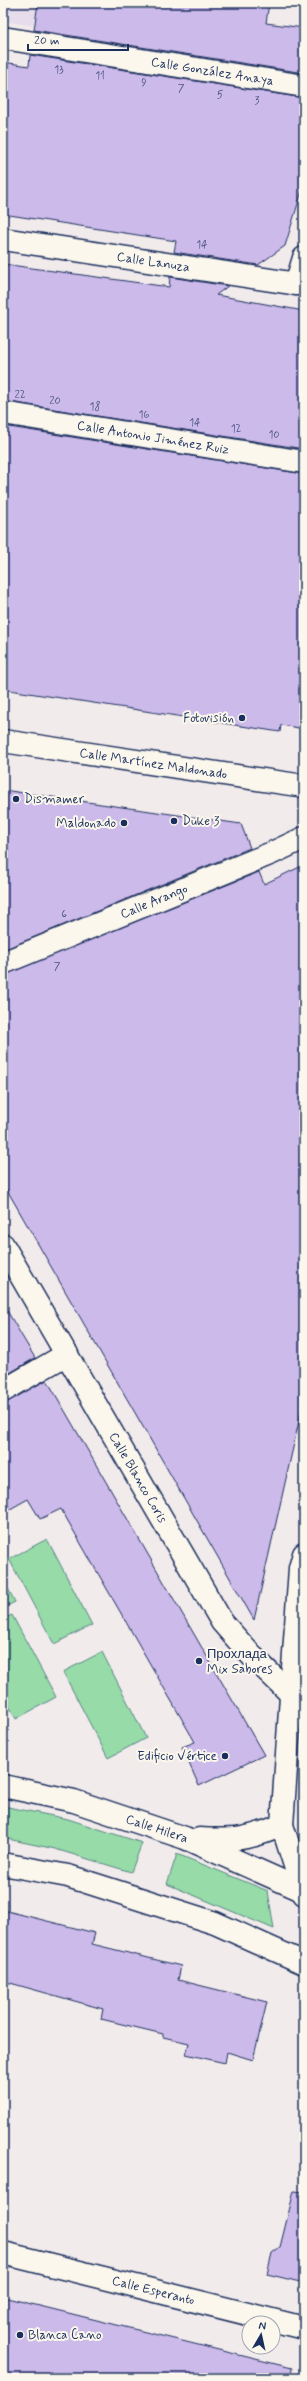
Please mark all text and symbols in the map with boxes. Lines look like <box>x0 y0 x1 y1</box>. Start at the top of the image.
scale bar <box>28 26 128 52</box>
text: 20 m <box>34 33 60 49</box>
street label: Calle González Anaya <box>150 53 275 90</box>
house number: 13 <box>54 63 64 77</box>
house number: 11 <box>95 69 105 83</box>
house number: 9 <box>141 76 147 90</box>
house number: 7 <box>178 82 185 96</box>
house number: 5 <box>217 88 224 102</box>
house number: 3 <box>255 94 260 108</box>
house number: 14 <box>196 238 208 252</box>
street label: Calle Lanuza <box>116 248 191 276</box>
house number: 22 <box>14 388 26 402</box>
house number: 20 <box>49 394 61 408</box>
house number: 18 <box>90 400 100 414</box>
house number: 16 <box>139 408 150 422</box>
house number: 14 <box>189 416 201 430</box>
street label: Calle Antonio Jiménez Ruiz <box>76 417 231 458</box>
house number: 12 <box>231 422 242 436</box>
house number: 10 <box>268 428 280 442</box>
place label: Fotovisión <box>183 710 234 727</box>
marker: Fotovisión <box>237 713 247 723</box>
street label: Calle Martínez Maldonado <box>78 744 228 783</box>
place label: Dismamer <box>24 791 85 808</box>
marker: Dismamer <box>11 794 21 804</box>
place label: Duke 3 <box>182 813 220 830</box>
place label: Maldonado <box>56 815 116 832</box>
marker: Duke 3 <box>169 816 179 826</box>
marker: Maldonado <box>119 818 129 828</box>
street label: Calle Arango <box>118 880 190 923</box>
house number: 6 <box>61 907 67 921</box>
house number: 7 <box>54 960 61 974</box>
street label: Calle Blanco Coris <box>105 1429 171 1526</box>
place label: Прохлада Mix Sabores <box>207 1646 273 1678</box>
marker: Прохлада Mix Sabores <box>194 1656 204 1666</box>
place label: Edificio Vértice <box>137 1748 217 1765</box>
marker: Edificio Vértice <box>220 1751 230 1761</box>
street label: Calle Hilera <box>124 1810 190 1847</box>
street label: Calle Esperanto <box>110 2272 197 2309</box>
north arrow <box>241 2315 281 2355</box>
text: N <box>258 2319 267 2334</box>
place label: Blanca Cano <box>28 2327 102 2344</box>
marker: Blanca Cano <box>15 2330 25 2340</box>

